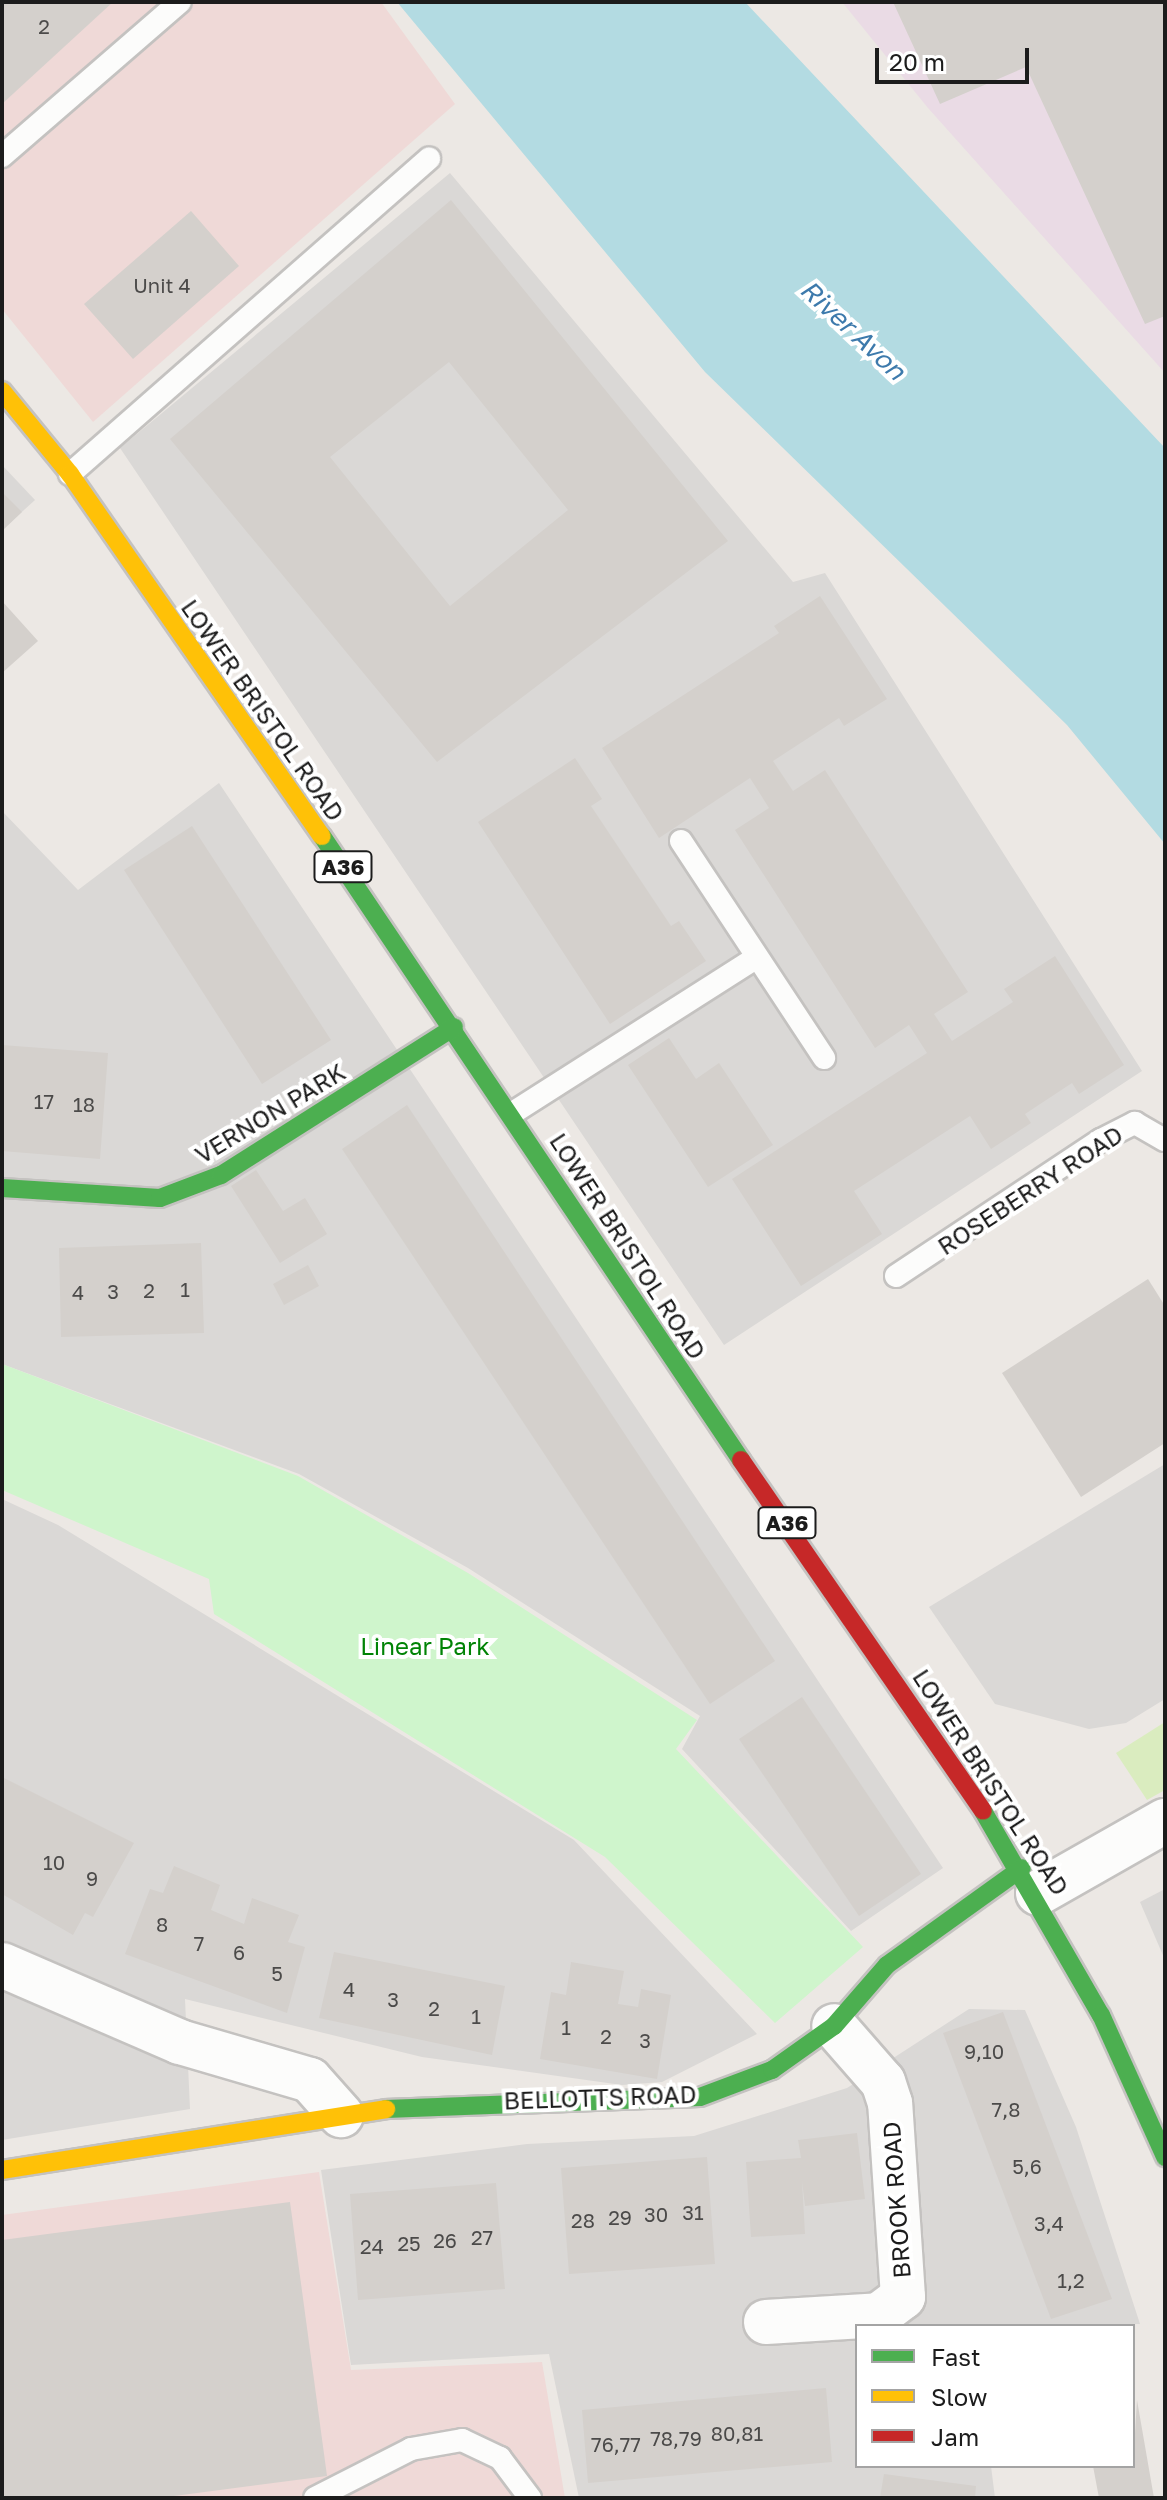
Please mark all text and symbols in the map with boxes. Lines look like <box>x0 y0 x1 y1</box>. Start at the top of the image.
house number: 2 <box>38 14 50 38</box>
scale bar <box>879 32 1033 82</box>
text: 20 m <box>889 47 945 76</box>
house number: Unit 4 <box>133 273 191 297</box>
water label: River Avon <box>794 274 912 386</box>
street label: LOWER BRISTOL ROAD <box>176 594 350 826</box>
road number: A36 <box>313 849 373 885</box>
street label: VERNON PARK <box>190 1057 350 1169</box>
house number: 17 <box>34 1089 54 1113</box>
house number: 18 <box>73 1092 95 1116</box>
street label: ROSEBERRY ROAD <box>932 1119 1128 1261</box>
street label: LOWER BRISTOL ROAD <box>544 1128 712 1364</box>
house number: 1 <box>180 1277 190 1301</box>
house number: 2 <box>143 1278 155 1302</box>
house number: 3 <box>107 1279 119 1303</box>
house number: 4 <box>72 1280 84 1304</box>
road number: A36 <box>757 1505 817 1541</box>
park label: Linear Park <box>360 1632 490 1660</box>
street label: LOWER BRISTOL ROAD <box>907 1664 1075 1900</box>
house number: 10 <box>43 1850 65 1874</box>
house number: 9 <box>86 1866 98 1890</box>
house number: 8 <box>156 1912 168 1936</box>
house number: 7 <box>194 1931 204 1955</box>
house number: 6 <box>233 1940 245 1964</box>
house number: 5 <box>271 1961 283 1985</box>
house number: 4 <box>343 1977 355 2001</box>
house number: 3 <box>387 1987 399 2011</box>
house number: 2 <box>428 1996 440 2020</box>
house number: 1 <box>471 2004 481 2028</box>
house number: 1 <box>561 2015 571 2039</box>
house number: 2 <box>600 2024 612 2048</box>
house number: 3 <box>639 2028 651 2052</box>
house number: 9,10 <box>964 2039 1004 2063</box>
street label: BELLOTTS ROAD <box>503 2079 697 2115</box>
house number: 7,8 <box>992 2097 1020 2121</box>
street label: BROOK ROAD <box>876 2121 916 2279</box>
house number: 5,6 <box>1012 2154 1042 2178</box>
house number: 31 <box>682 2200 704 2224</box>
house number: 30 <box>644 2202 668 2226</box>
house number: 29 <box>608 2205 632 2229</box>
house number: 28 <box>571 2208 595 2232</box>
house number: 3,4 <box>1034 2211 1064 2235</box>
house number: 27 <box>471 2225 493 2249</box>
house number: 26 <box>433 2228 457 2252</box>
house number: 25 <box>397 2231 421 2255</box>
house number: 24 <box>360 2234 384 2258</box>
house number: 1,2 <box>1057 2268 1085 2292</box>
legend <box>855 2324 1135 2468</box>
text: Fast <box>931 2342 981 2371</box>
text: Slow <box>931 2382 987 2411</box>
house number: 80,81 <box>711 2421 763 2445</box>
text: Jam <box>931 2422 979 2451</box>
house number: 78,79 <box>650 2426 702 2450</box>
house number: 76,77 <box>591 2432 641 2456</box>

